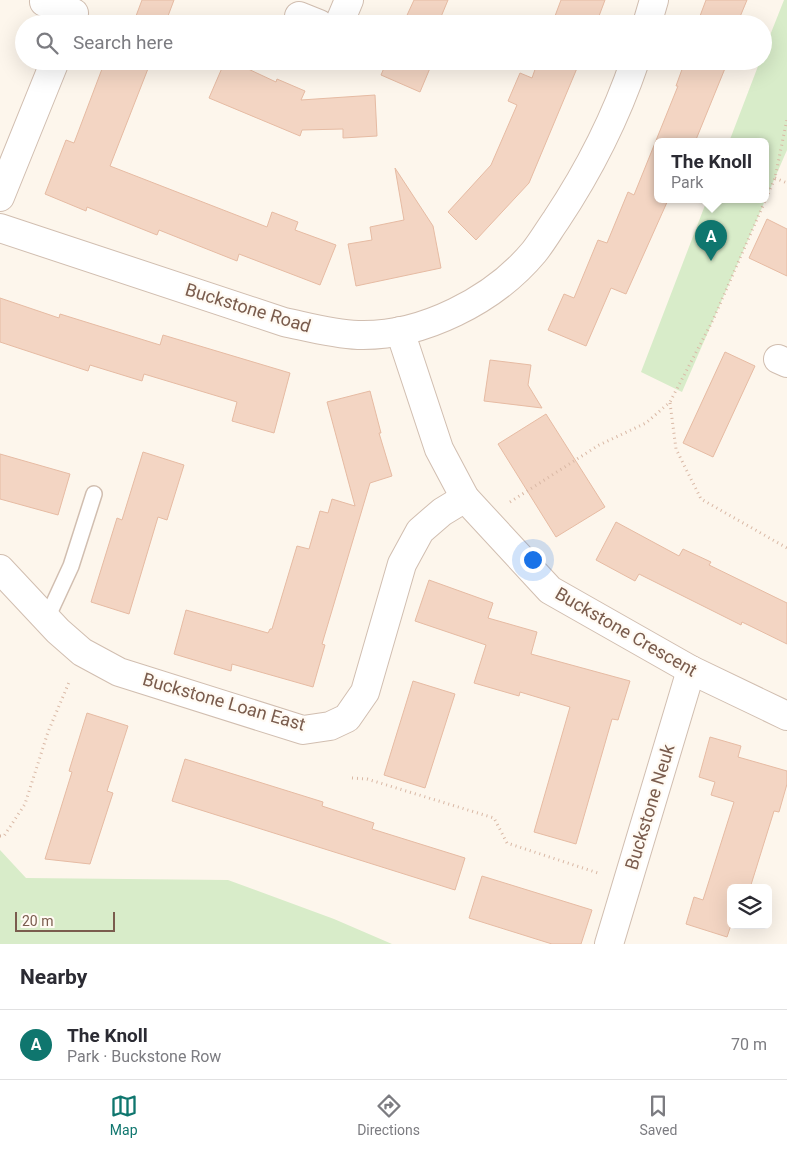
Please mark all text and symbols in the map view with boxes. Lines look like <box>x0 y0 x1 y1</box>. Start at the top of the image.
search box <box>15 15 772 70</box>
icon: search <box>33 29 61 57</box>
text: Search here <box>73 31 173 54</box>
popup <box>654 138 769 203</box>
text: The Knoll <box>671 150 752 173</box>
text: Park <box>671 173 703 192</box>
pin: A <box>695 220 727 261</box>
street label: Buckstone Road <box>183 278 313 337</box>
your location <box>520 547 546 573</box>
street label: Buckstone Crescent <box>552 582 701 681</box>
street label: Buckstone Loan East <box>140 668 308 735</box>
street label: Buckstone Neuk <box>620 741 679 872</box>
map controls <box>727 884 772 929</box>
button: layers <box>727 884 772 929</box>
scale bar <box>15 909 115 932</box>
text: 20 m <box>22 913 54 929</box>
text: Nearby <box>20 965 87 989</box>
text: The Knoll <box>67 1024 148 1047</box>
text: A <box>31 1035 41 1054</box>
text: 70 m <box>731 1035 767 1054</box>
text: Park · Buckstone Row <box>67 1047 221 1066</box>
tab: Map <box>110 1092 138 1138</box>
tab: Directions <box>357 1092 420 1138</box>
tab: Saved <box>639 1092 677 1138</box>

